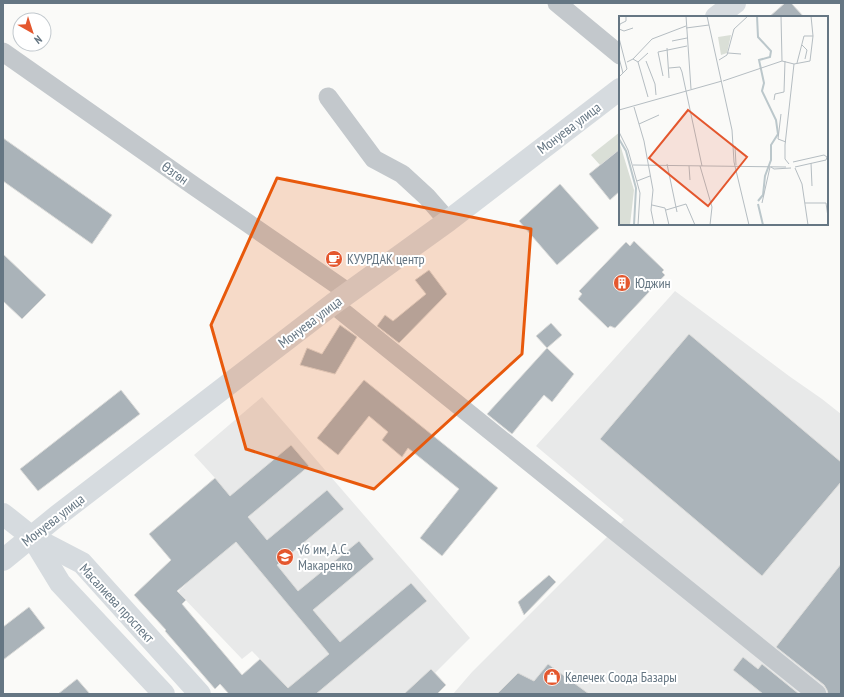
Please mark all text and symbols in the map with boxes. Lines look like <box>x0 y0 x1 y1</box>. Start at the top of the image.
north arrow <box>12 12 52 52</box>
inset map <box>619 16 828 225</box>
text: N <box>32 32 45 47</box>
street label: Монуева улица <box>534 98 604 158</box>
street label: Өзгөн <box>158 157 192 189</box>
cafe icon: КУУРДАК центр <box>324 249 344 269</box>
place label: КУУРДАК центр <box>347 250 425 268</box>
building icon: Юджин <box>612 273 632 293</box>
place label: Юджин <box>635 274 671 292</box>
street label: Монуева улица <box>275 292 345 352</box>
street label: Монуева улица <box>18 490 88 550</box>
place label: √6 им, А.С. Макаренко <box>297 540 353 574</box>
school or university icon: √6 им, А.С. Макаренко <box>275 547 295 567</box>
street label: Масалиева проспект <box>76 560 159 647</box>
shop icon: Келечек Соода Базары <box>542 667 562 687</box>
place label: Келечек Соода Базары <box>565 668 677 686</box>

